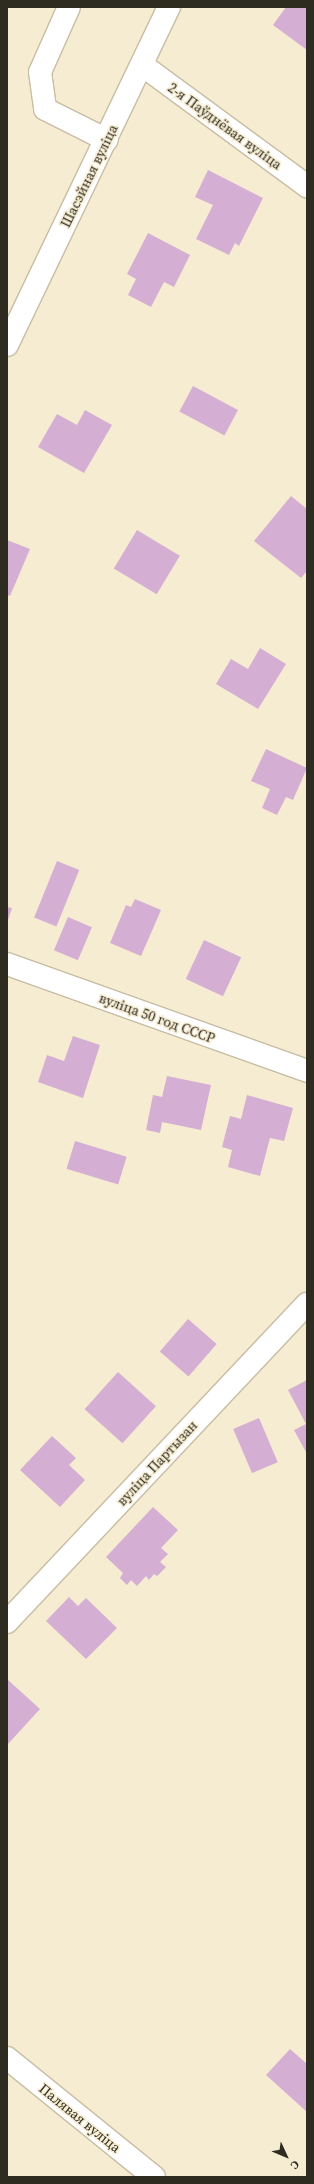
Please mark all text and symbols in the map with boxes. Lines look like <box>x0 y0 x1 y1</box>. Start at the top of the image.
street label: 2-я Паўднёвая вуліца <box>165 79 285 173</box>
street label: Шасэйная вуліца <box>57 122 121 230</box>
street label: вуліца 50 год СССР <box>97 989 217 1047</box>
street label: вуліца Партызан <box>113 1417 201 1509</box>
street label: Палявая вуліца <box>36 2080 124 2156</box>
north arrow <box>266 2136 306 2176</box>
text: С <box>287 2157 303 2172</box>

